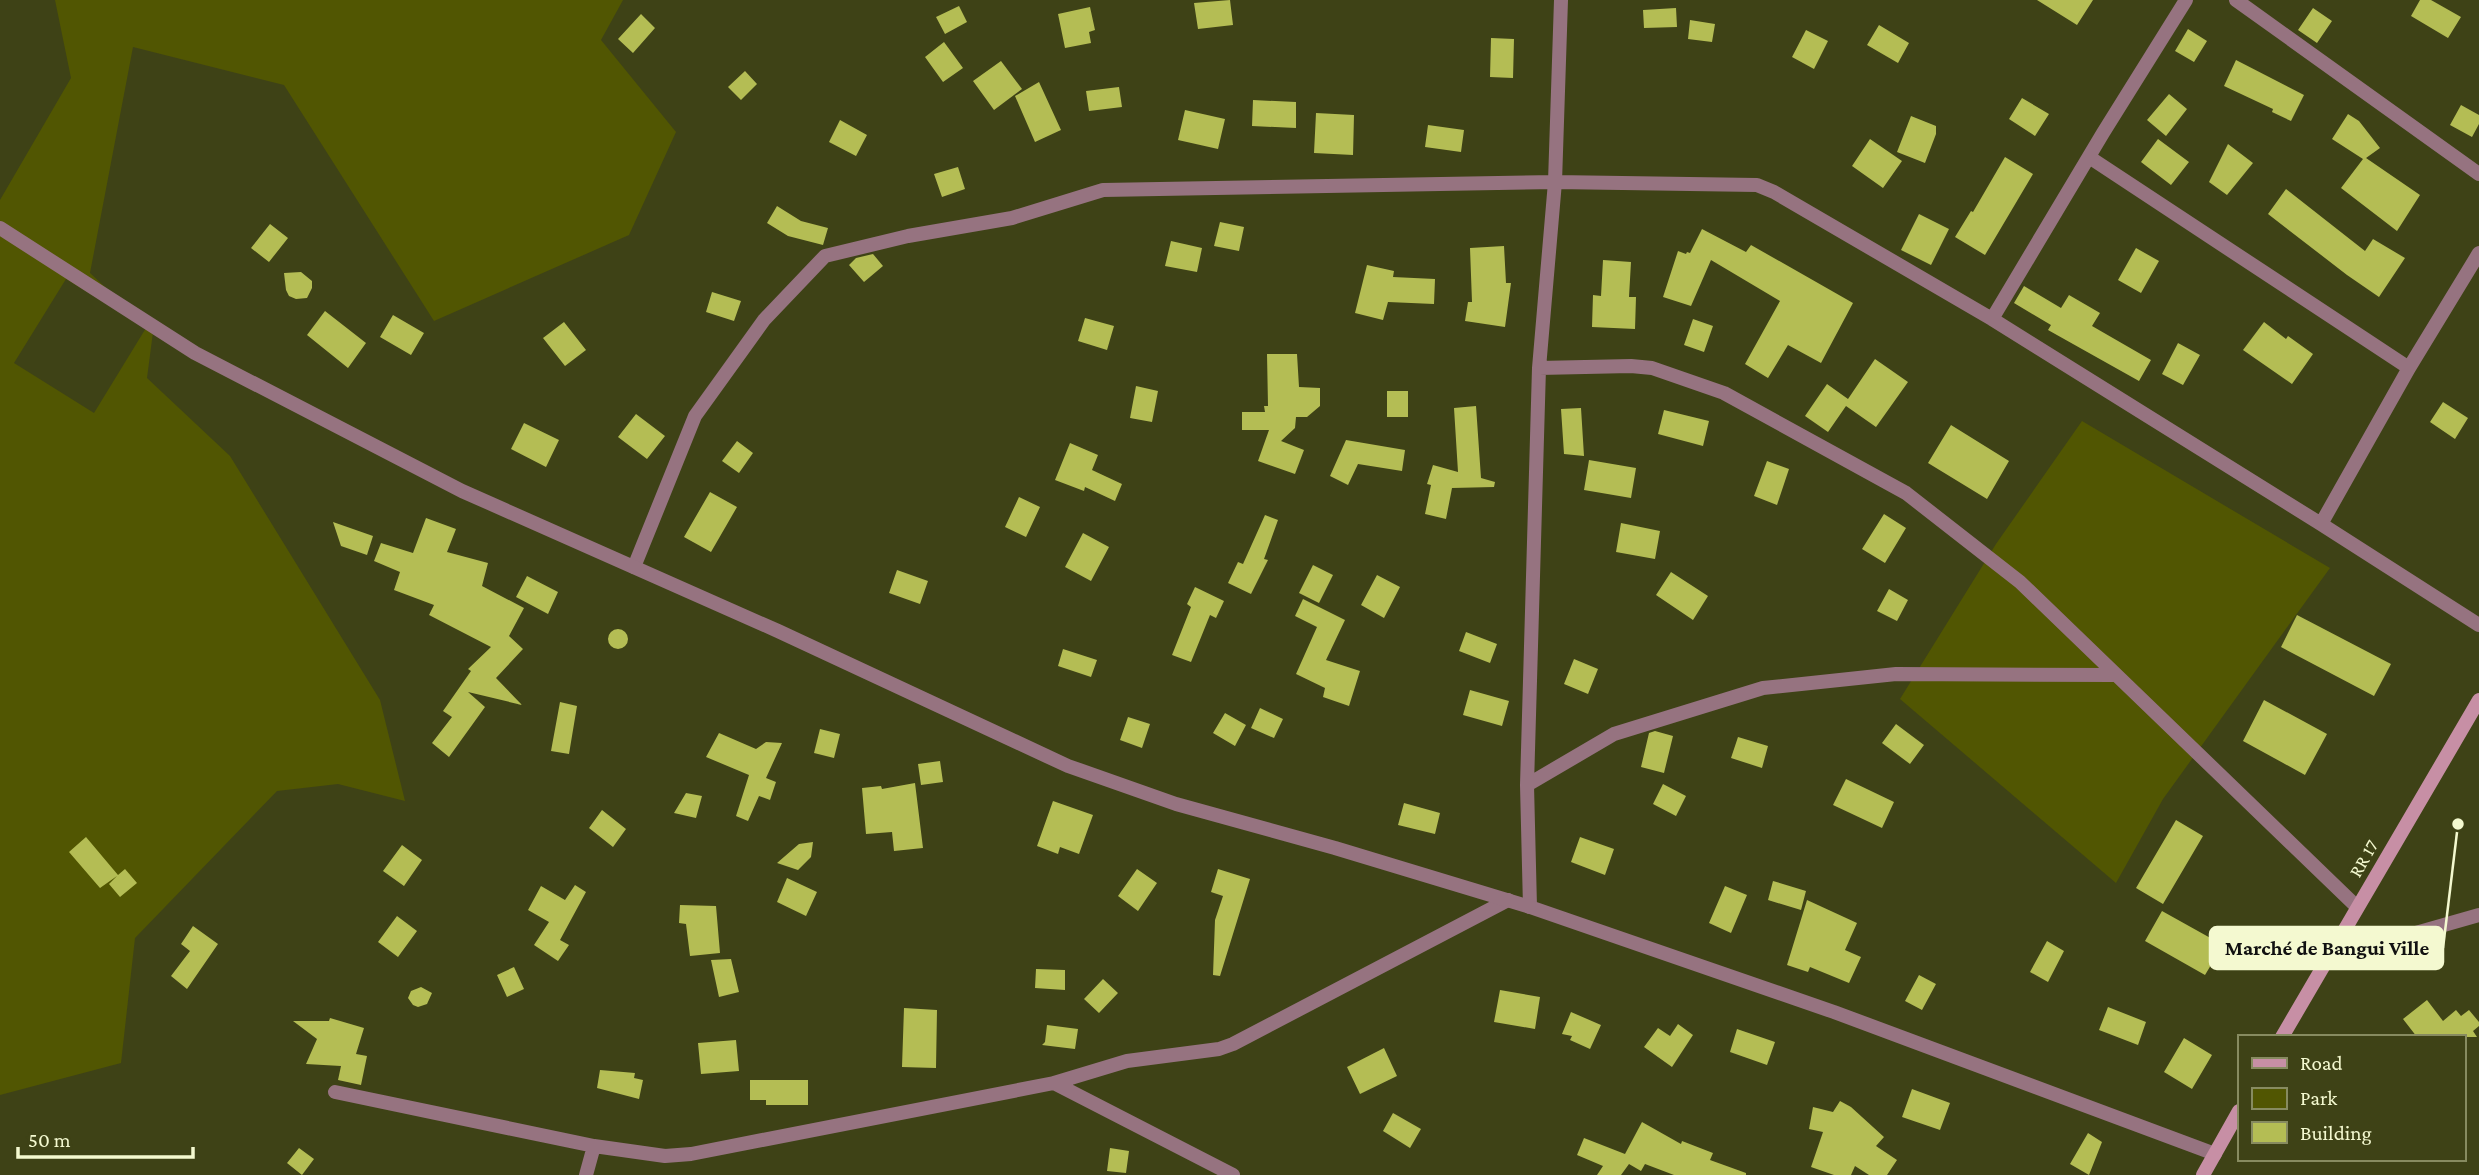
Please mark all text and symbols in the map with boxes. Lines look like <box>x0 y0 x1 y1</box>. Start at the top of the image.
street label: RR 17 <box>2344 836 2383 881</box>
callout: Marché de Bangui Ville <box>2210 927 2443 969</box>
text: Marché de Bangui Ville <box>2225 936 2429 960</box>
legend <box>2238 1035 2465 1161</box>
text: Road <box>2300 1051 2343 1075</box>
text: Park <box>2300 1086 2337 1110</box>
scale bar <box>18 1116 192 1160</box>
text: Building <box>2300 1121 2372 1145</box>
text: 50 m <box>28 1128 71 1152</box>

